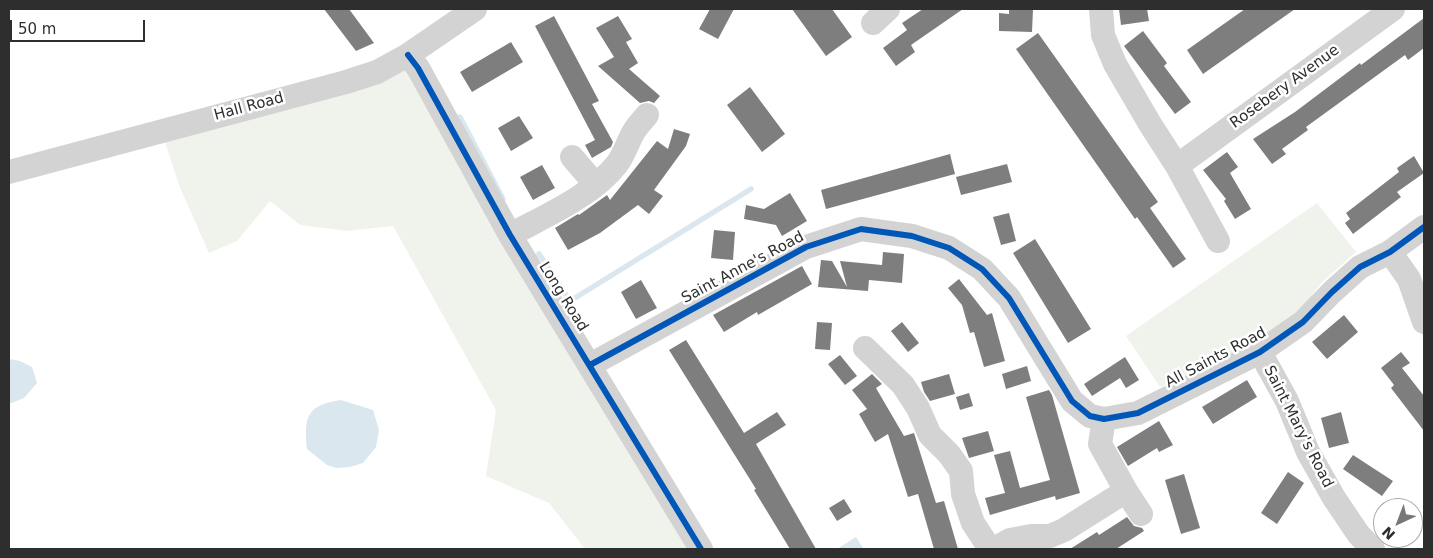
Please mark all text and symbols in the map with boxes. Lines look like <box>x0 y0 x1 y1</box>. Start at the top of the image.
scale bar <box>12 10 148 42</box>
text: 50 m <box>18 20 56 38</box>
street label: Rosebery Avenue <box>1227 41 1343 133</box>
street label: Hall Road <box>212 89 286 125</box>
street label: Saint Anne's Road <box>679 228 807 308</box>
street label: Long Road <box>535 259 591 335</box>
street label: All Saints Road <box>1162 324 1270 392</box>
street label: Saint Mary's Road <box>1259 363 1337 491</box>
north arrow <box>1373 498 1423 548</box>
text: N <box>1379 523 1398 543</box>

